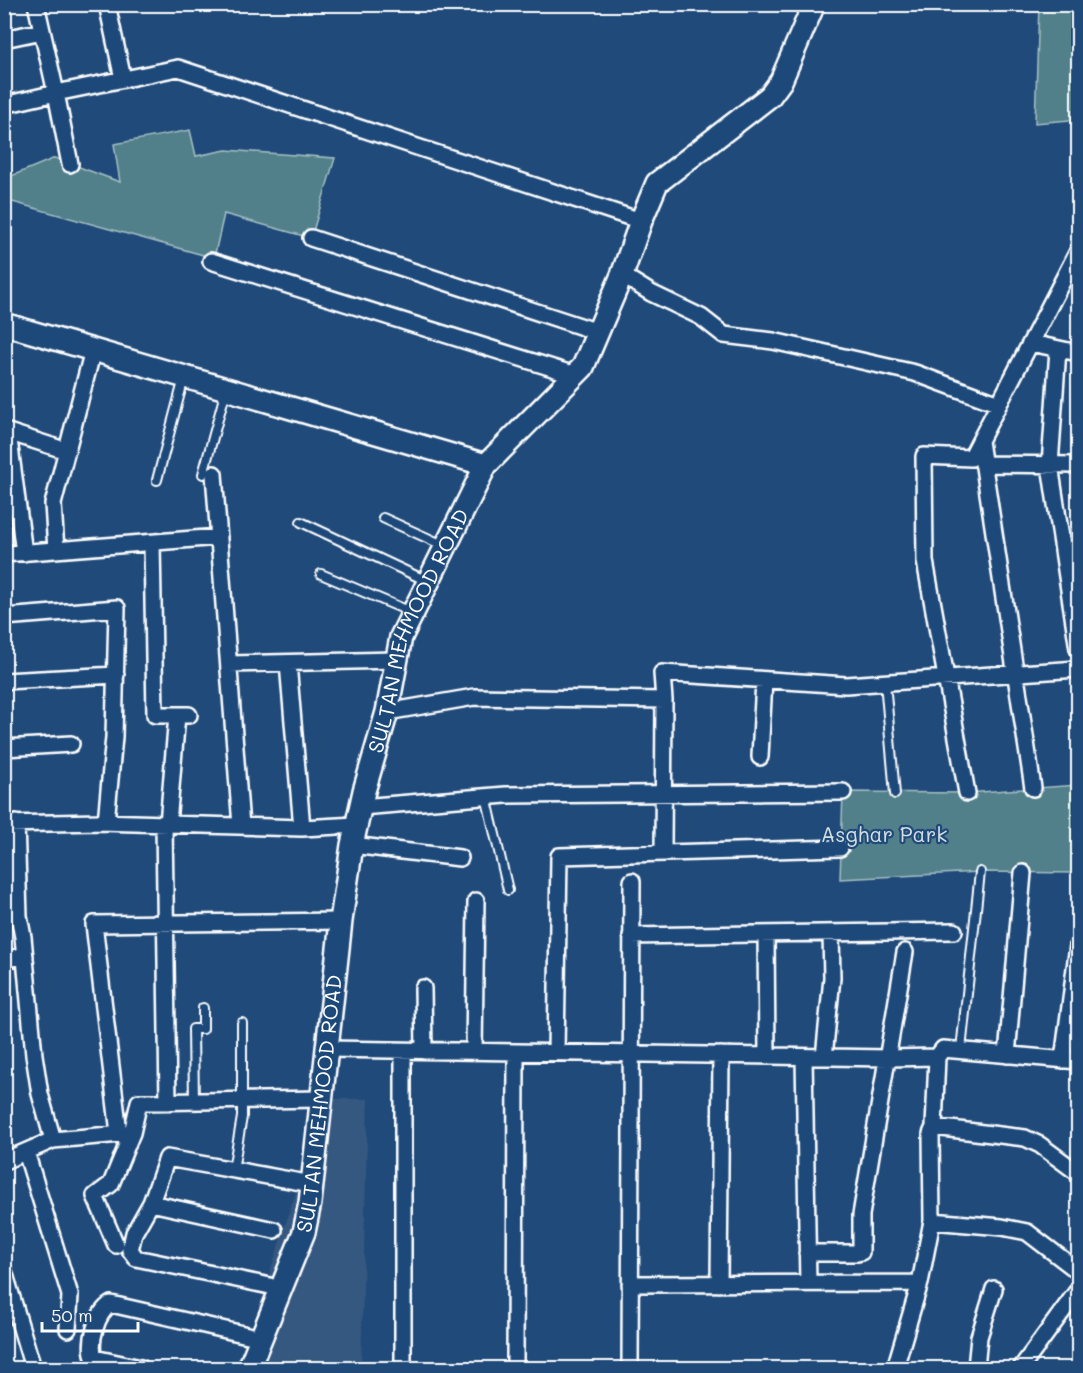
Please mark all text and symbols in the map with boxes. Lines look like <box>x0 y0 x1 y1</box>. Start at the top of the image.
street label: SULTAN MEHMOOD ROAD <box>361 504 474 756</box>
park label: Asghar Park <box>821 820 947 847</box>
street label: SULTAN MEHMOOD ROAD <box>289 973 347 1235</box>
scale bar <box>42 1295 138 1333</box>
text: 50 m <box>51 1303 93 1327</box>

